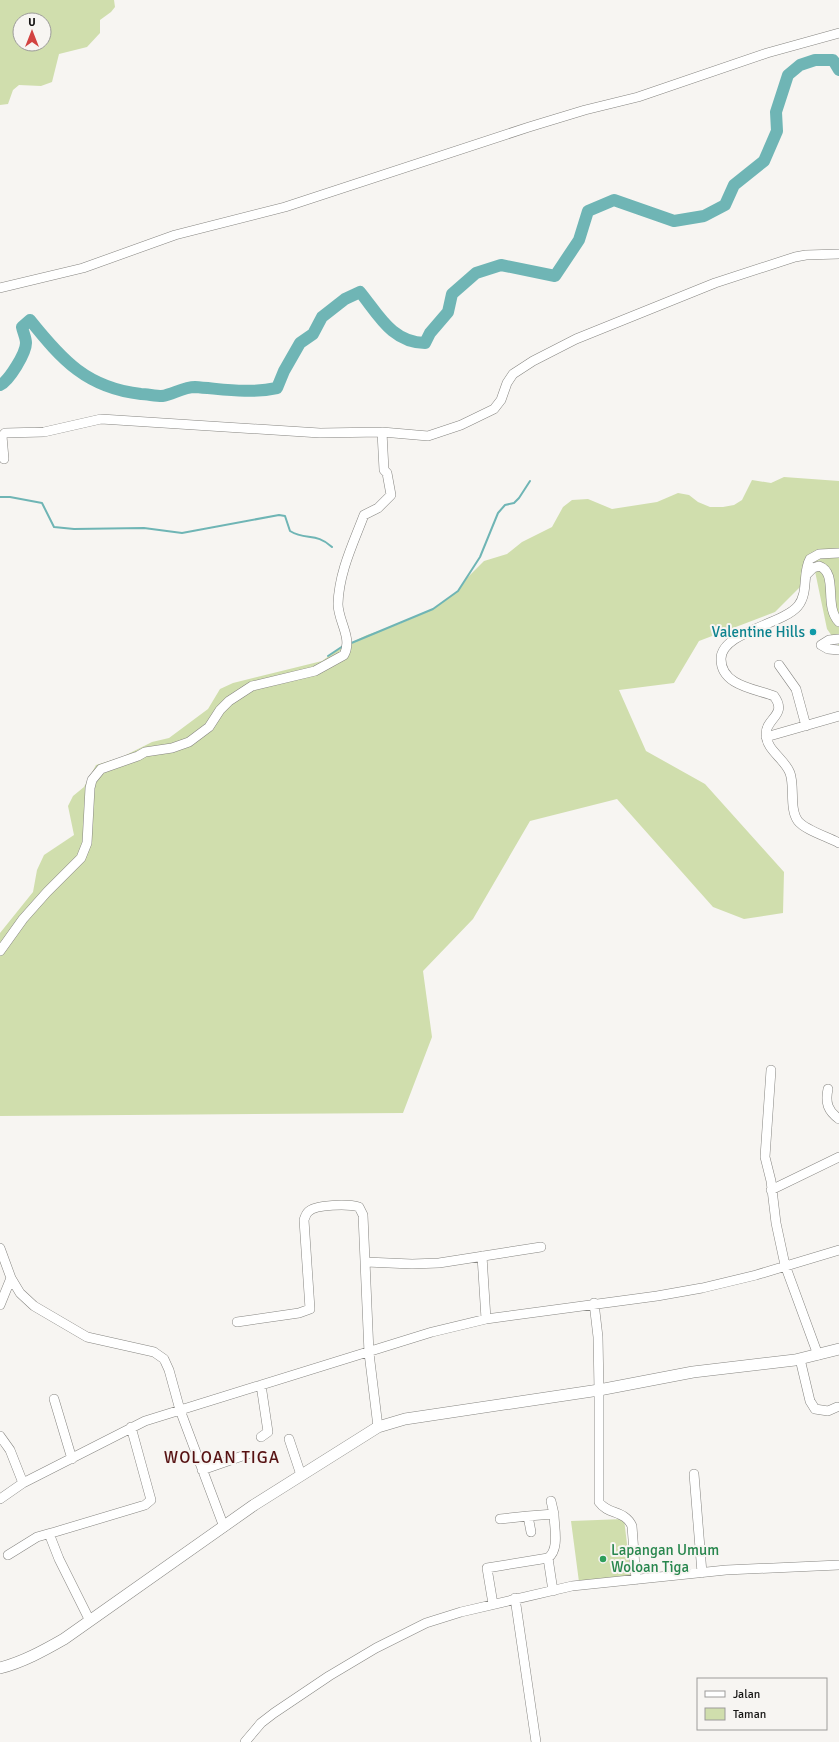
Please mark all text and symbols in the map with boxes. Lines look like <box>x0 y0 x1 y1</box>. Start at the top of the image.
north arrow <box>12 12 52 52</box>
text: U <box>28 16 36 29</box>
place label: Valentine Hills <box>712 623 805 641</box>
marker: Valentine Hills <box>808 627 818 637</box>
district label: WOLOAN TIGA <box>164 1447 280 1468</box>
place label: Lapangan Umum Woloan Tiga <box>611 1541 719 1576</box>
marker: Lapangan Umum Woloan Tiga <box>598 1554 608 1564</box>
legend <box>697 1678 827 1730</box>
text: Jalan <box>733 1687 760 1702</box>
text: Taman <box>733 1707 766 1722</box>

